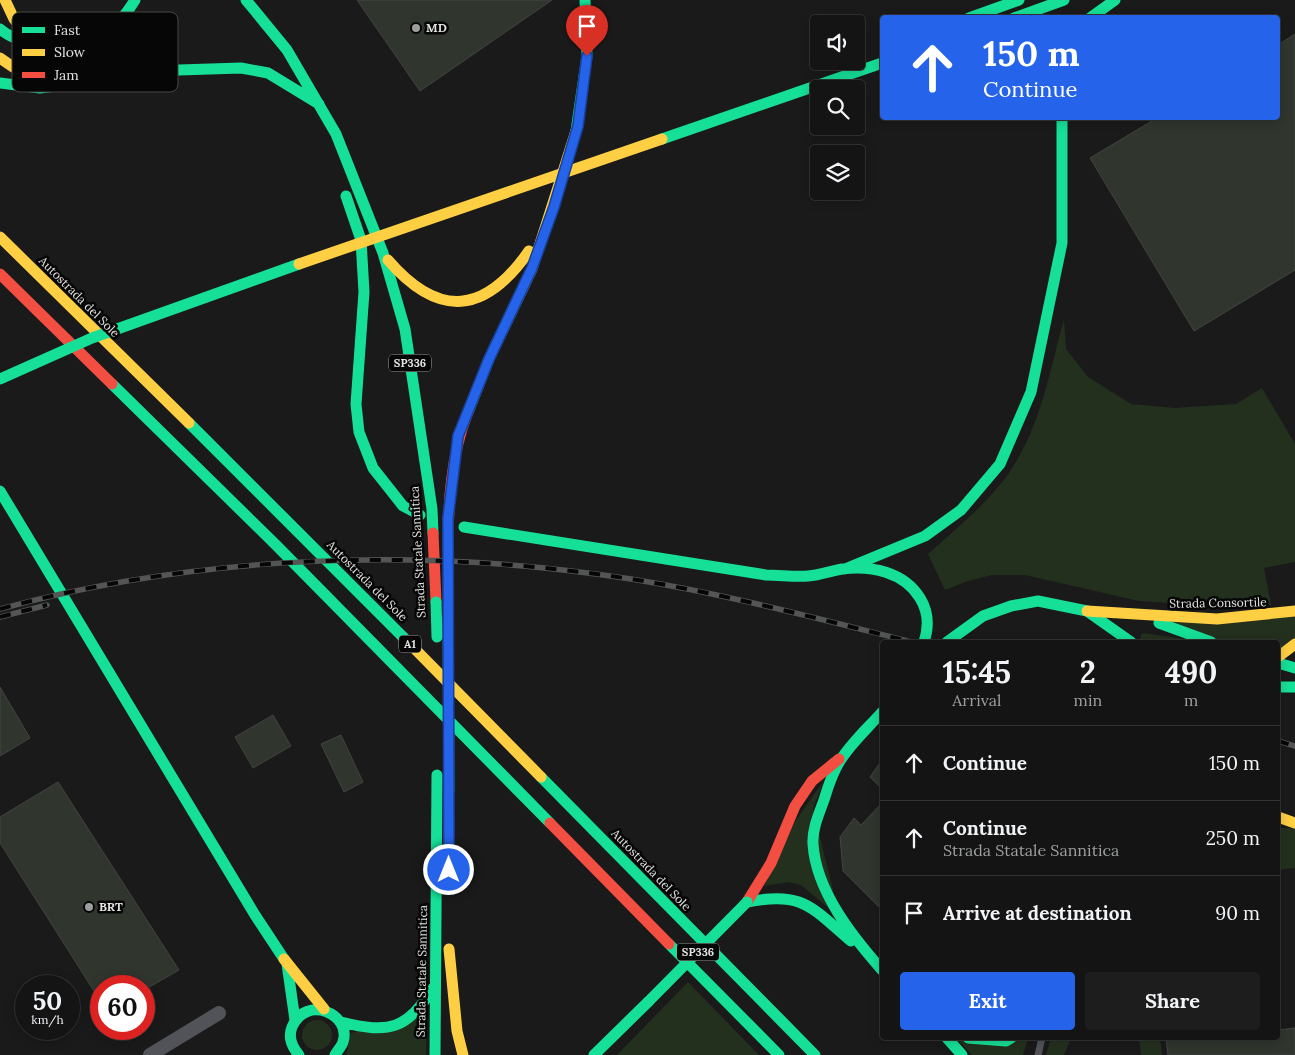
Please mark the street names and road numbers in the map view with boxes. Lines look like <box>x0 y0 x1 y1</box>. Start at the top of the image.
street label: Autostrada del Sole <box>35 252 123 341</box>
road number: SP336 <box>389 354 431 372</box>
street label: Strada Statale Sannitica <box>407 486 428 618</box>
street label: Autostrada del Sole <box>323 536 411 625</box>
street label: Strada Consortile <box>1169 594 1267 611</box>
road number: A1 <box>399 636 421 652</box>
street label: Autostrada del Sole <box>608 825 695 914</box>
street label: Strada Statale Sannitica <box>413 905 430 1037</box>
road number: SP336 <box>677 944 719 960</box>

